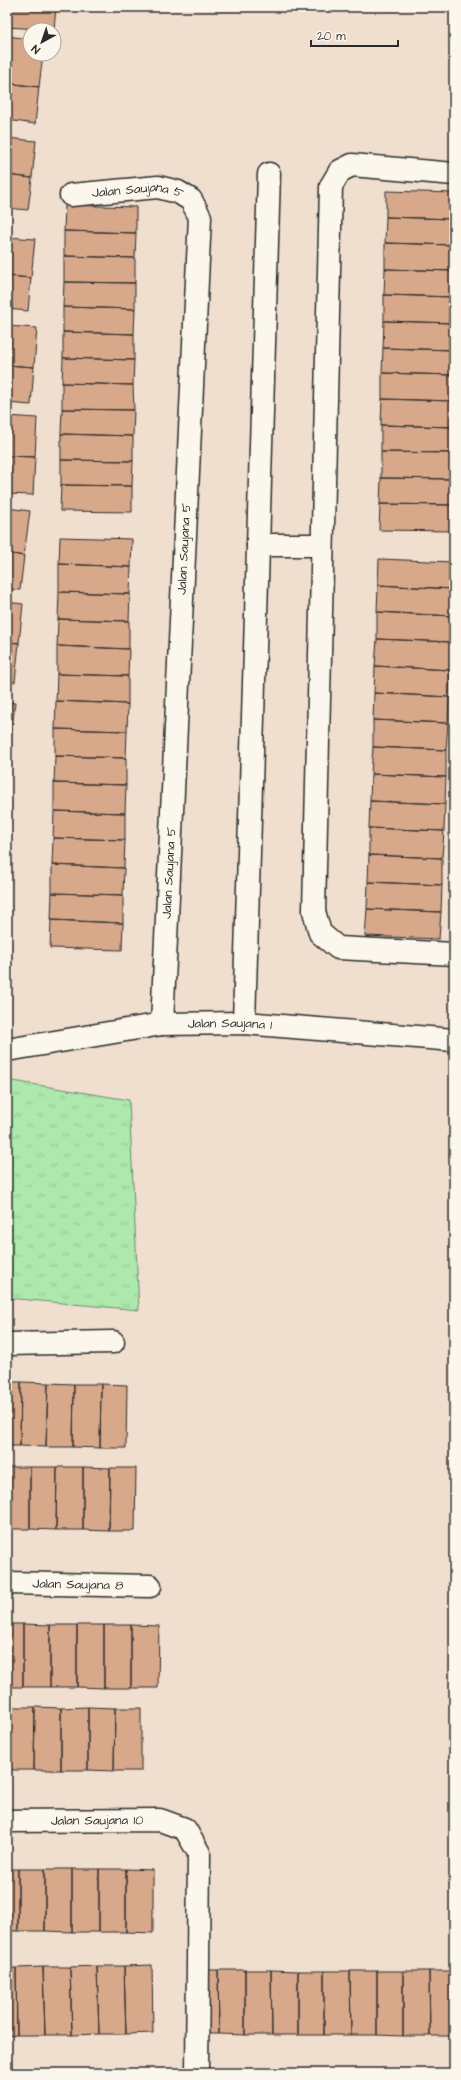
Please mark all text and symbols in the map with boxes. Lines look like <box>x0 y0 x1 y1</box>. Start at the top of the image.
north arrow <box>22 22 62 62</box>
scale bar <box>311 22 398 48</box>
text: 20 m <box>317 28 346 45</box>
text: N <box>28 41 43 57</box>
street label: Jalan Saujana 5 <box>91 178 187 202</box>
street label: Jalan Saujana 5 <box>173 503 195 595</box>
street label: Jalan Saujana 5 <box>158 827 180 919</box>
street label: Jalan Saujana 1 <box>187 1014 273 1034</box>
street label: Jalan Saujana 8 <box>32 1575 124 1594</box>
street label: Jalan Saujana 10 <box>51 1811 143 1830</box>

